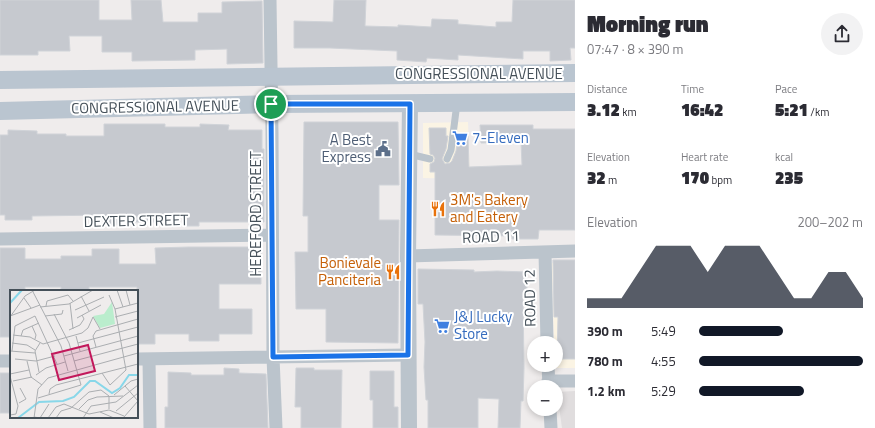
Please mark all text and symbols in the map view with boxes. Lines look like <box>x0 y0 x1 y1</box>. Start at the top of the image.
text: Morning run <box>587 7 709 41</box>
button: share <box>821 13 863 55</box>
text: 07:47 · 8 × 390 m <box>587 39 683 59</box>
street label: CONGRESSIONAL AVENUE <box>395 62 563 85</box>
text: Distance <box>587 81 627 97</box>
text: Time <box>681 81 704 97</box>
text: Pace <box>775 81 797 97</box>
pin <box>254 87 288 121</box>
icon: arrive <box>260 93 282 115</box>
street label: CONGRESSIONAL AVENUE <box>71 94 239 119</box>
text: 3.12 <box>587 97 620 123</box>
text: 16:42 <box>681 97 723 123</box>
text: 5:21 <box>775 97 808 123</box>
text: km <box>620 104 637 120</box>
text: /km <box>808 104 829 120</box>
place label: 7-Eleven <box>472 126 529 149</box>
place label: A Best Express <box>321 128 372 168</box>
supermarket icon: 7-Eleven <box>451 129 469 147</box>
public building icon: A Best Express <box>374 140 392 158</box>
text: Elevation <box>587 149 630 165</box>
text: Heart rate <box>681 149 728 165</box>
text: kcal <box>775 149 793 165</box>
street label: HEREFORD STREET <box>244 151 267 277</box>
text: 32 <box>587 165 606 191</box>
text: 170 <box>681 165 709 191</box>
text: 235 <box>775 165 803 191</box>
text: m <box>606 172 617 188</box>
text: bpm <box>709 172 732 188</box>
place label: 3M's Bakery and Eatery <box>450 188 528 228</box>
restaurant icon: 3M's Bakery and Eatery <box>429 200 447 218</box>
street label: DEXTER STREET <box>83 208 189 233</box>
text: Elevation <box>587 212 638 232</box>
text: 200–202 m <box>797 212 863 232</box>
street label: ROAD 11 <box>462 224 520 249</box>
place label: Bonievale Panciteria <box>318 251 381 291</box>
restaurant icon: Bonievale Panciteria <box>384 263 402 281</box>
street label: ROAD 12 <box>517 269 542 327</box>
inset map <box>10 290 138 418</box>
place label: J&J Lucky Store <box>454 305 512 345</box>
supermarket icon: J&J Lucky Store <box>433 317 451 335</box>
text: 390 m <box>587 321 623 341</box>
text: 5:49 <box>651 321 676 341</box>
map controls <box>527 336 563 416</box>
button: + <box>527 336 563 372</box>
text: 780 m <box>587 351 623 371</box>
text: 4:55 <box>651 351 676 371</box>
button: − <box>527 380 563 416</box>
text: 1.2 km <box>587 381 625 401</box>
text: 5:29 <box>651 381 676 401</box>

